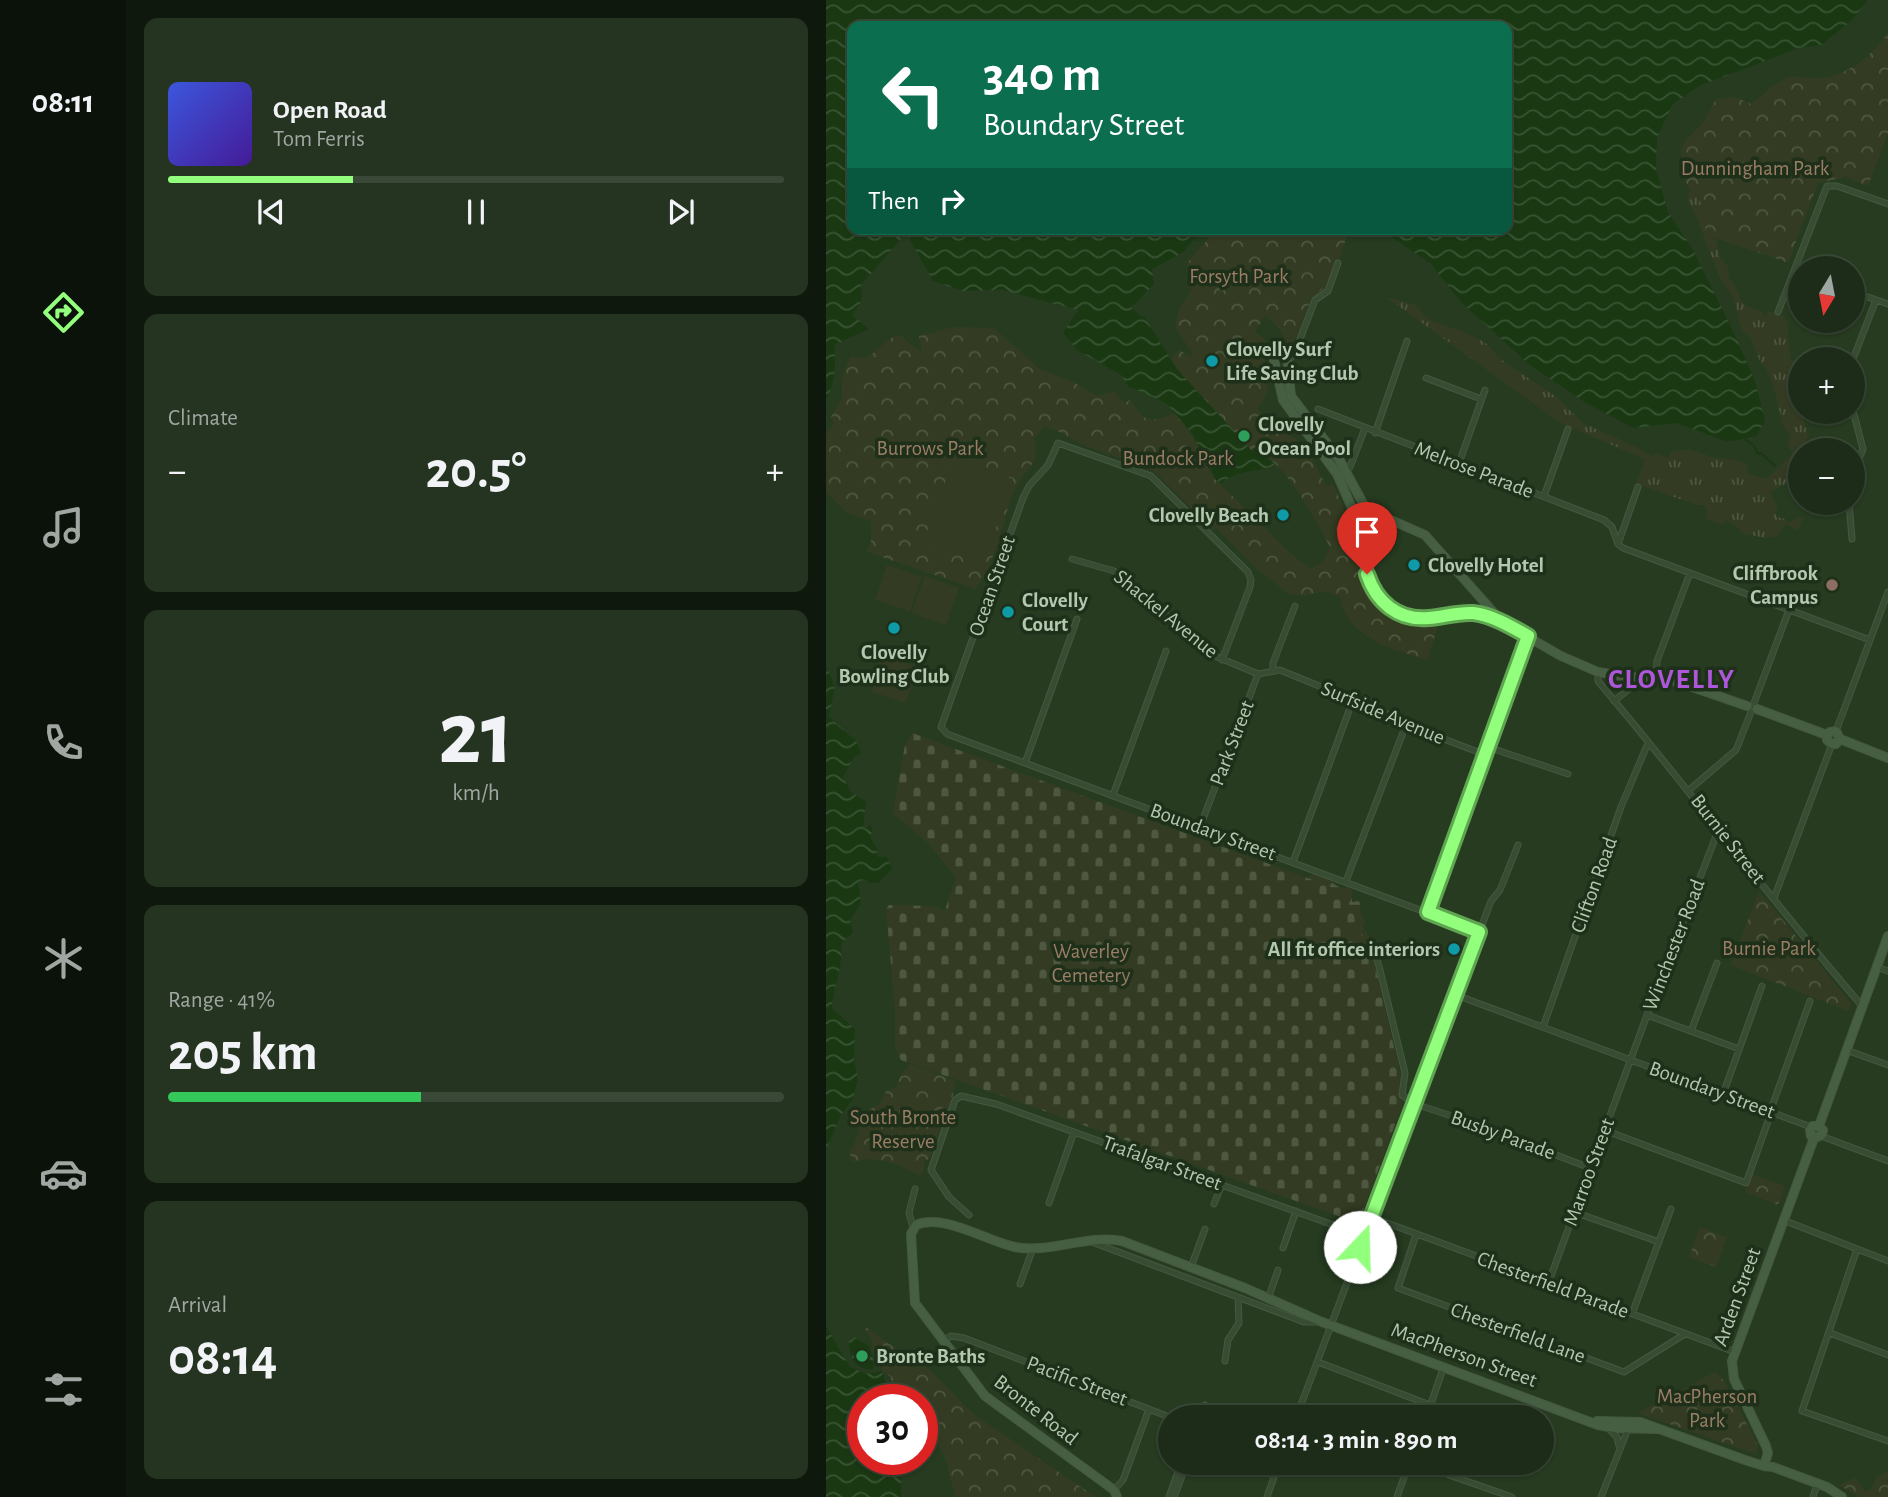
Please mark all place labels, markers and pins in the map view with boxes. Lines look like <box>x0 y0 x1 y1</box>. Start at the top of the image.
place label: Clovelly Surf Life Saving Club <box>1226 339 1358 384</box>
marker: Clovelly Surf Life Saving Club <box>1204 353 1220 369</box>
place label: Clovelly Ocean Pool <box>1258 414 1351 459</box>
marker: Clovelly Ocean Pool <box>1236 428 1252 444</box>
pin <box>1337 502 1397 574</box>
place label: Clovelly Beach <box>1149 505 1269 526</box>
marker: Clovelly Beach <box>1275 507 1291 523</box>
place label: Clovelly Hotel <box>1428 555 1544 576</box>
marker: Clovelly Hotel <box>1406 557 1422 573</box>
place label: Cliffbrook Campus <box>1733 563 1819 608</box>
marker: Cliffbrook Campus <box>1824 577 1840 593</box>
place label: Clovelly Court <box>1022 590 1089 635</box>
marker: Clovelly Court <box>1000 604 1016 620</box>
marker: Clovelly Bowling Club <box>886 620 902 636</box>
place label: Clovelly Bowling Club <box>838 642 950 687</box>
place label: All fit office interiors <box>1268 939 1440 960</box>
marker: All fit office interiors <box>1446 941 1462 957</box>
place label: Bronte Baths <box>876 1346 985 1367</box>
marker: Bronte Baths <box>854 1348 870 1364</box>

